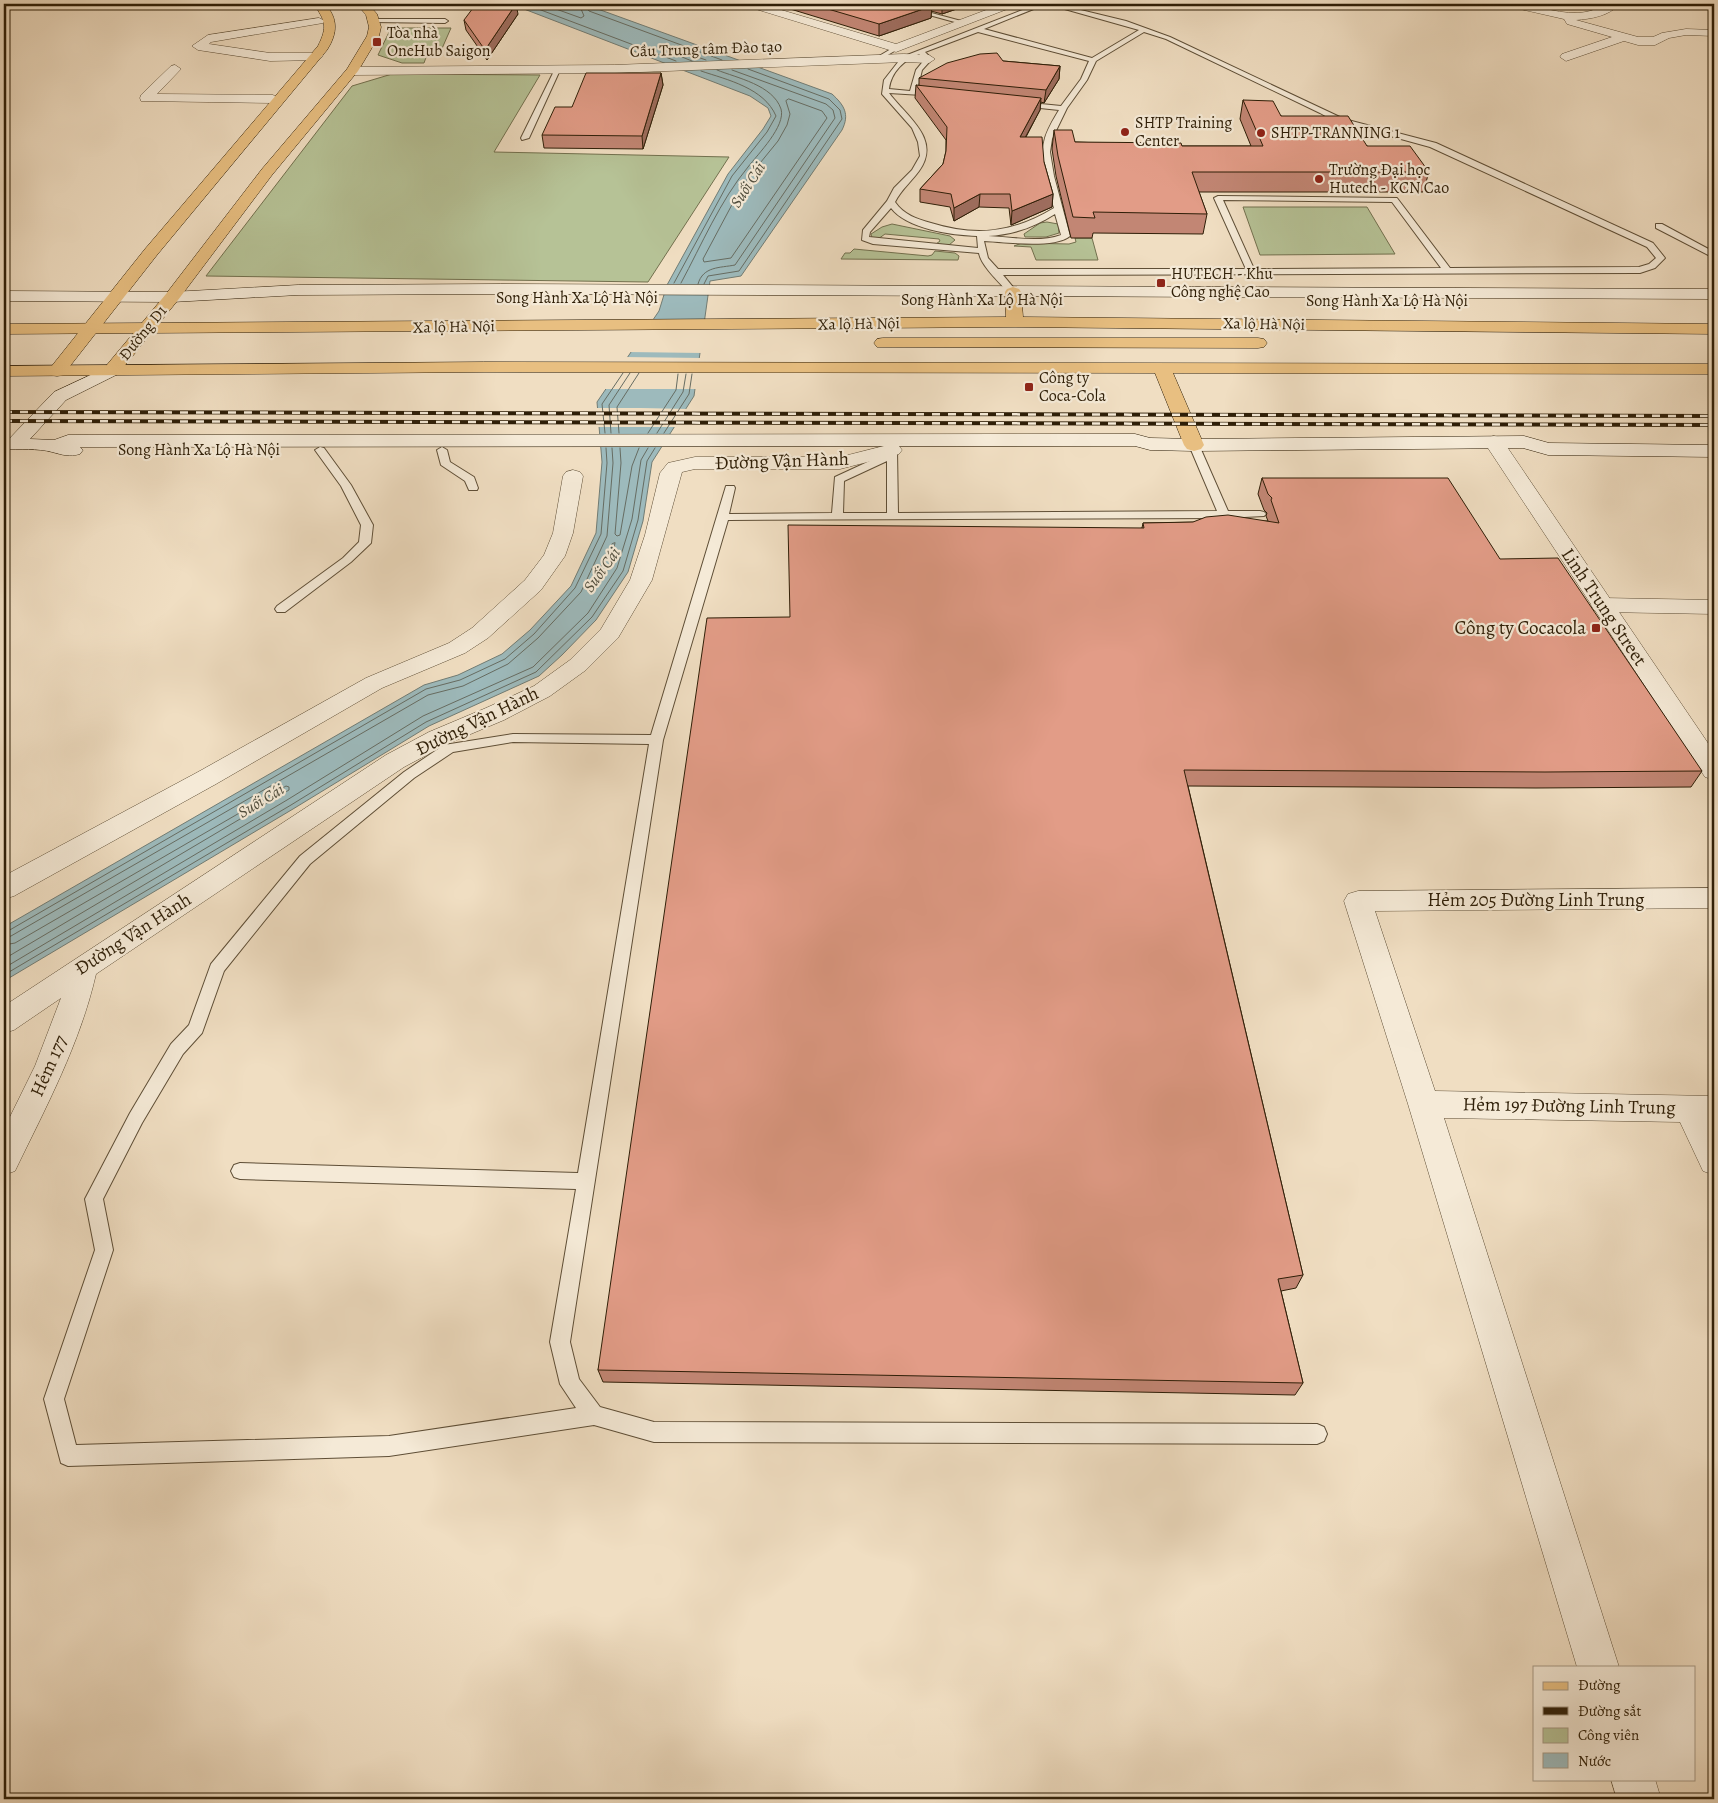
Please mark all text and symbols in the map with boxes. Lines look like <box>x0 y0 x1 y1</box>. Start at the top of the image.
place label: Tòa nhà OneHub Saigon <box>387 22 491 62</box>
street label: Cầu Trung tâm Đào tạo <box>630 35 782 63</box>
marker: Tòa nhà OneHub Saigon <box>371 36 383 48</box>
place label: SHTP Training Center <box>1135 112 1232 152</box>
place label: SHTP-TRANNING 1 <box>1271 122 1401 144</box>
marker: SHTP Training Center <box>1119 126 1131 138</box>
marker: SHTP-TRANNING 1 <box>1255 127 1267 139</box>
water label: Suối Cái <box>725 158 771 212</box>
place label: Trường Đại học Hutech - KCN Cao <box>1329 159 1449 199</box>
marker: Trường Đại học Hutech - KCN Cao <box>1313 173 1325 185</box>
place label: HUTECH - Khu Công nghệ Cao <box>1171 263 1273 303</box>
marker: HUTECH - Khu Công nghệ Cao <box>1155 277 1167 289</box>
street label: Song Hành Xa Lộ Hà Nội <box>496 287 658 309</box>
street label: Song Hành Xa Lộ Hà Nội <box>901 289 1063 311</box>
street label: Song Hành Xa Lộ Hà Nội <box>1306 290 1468 312</box>
street label: Đường D1 <box>114 300 172 365</box>
street label: Xa lộ Hà Nội <box>818 312 900 336</box>
street label: Xa lộ Hà Nội <box>1223 312 1305 336</box>
street label: Xa lộ Hà Nội <box>413 315 495 339</box>
place label: Công ty Coca-Cola <box>1039 367 1106 407</box>
marker: Công ty Coca-Cola <box>1023 381 1035 393</box>
street label: Song Hành Xa Lộ Hà Nội <box>118 439 280 461</box>
street label: Đường Vận Hành <box>715 446 849 476</box>
water label: Suối Cái <box>578 543 626 597</box>
street label: Linh Trung Street <box>1555 543 1653 671</box>
place label: Công ty Cocacola <box>1454 615 1586 641</box>
marker: Công ty Cocacola <box>1590 622 1602 634</box>
street label: Đường Vận Hành <box>411 680 543 762</box>
water label: Suối Cái <box>234 779 288 823</box>
street label: Đường Vận Hành <box>70 887 196 981</box>
street label: Hẻm 205 Đường Linh Trung <box>1427 887 1645 913</box>
street label: Hẻm 177 <box>24 1031 74 1101</box>
street label: Hẻm 197 Đường Linh Trung <box>1462 1091 1676 1121</box>
legend <box>1533 1666 1696 1780</box>
text: Đường <box>1578 1675 1621 1695</box>
text: Đường sắt <box>1578 1701 1641 1721</box>
text: Công viên <box>1578 1725 1639 1745</box>
text: Nước <box>1578 1751 1611 1771</box>

